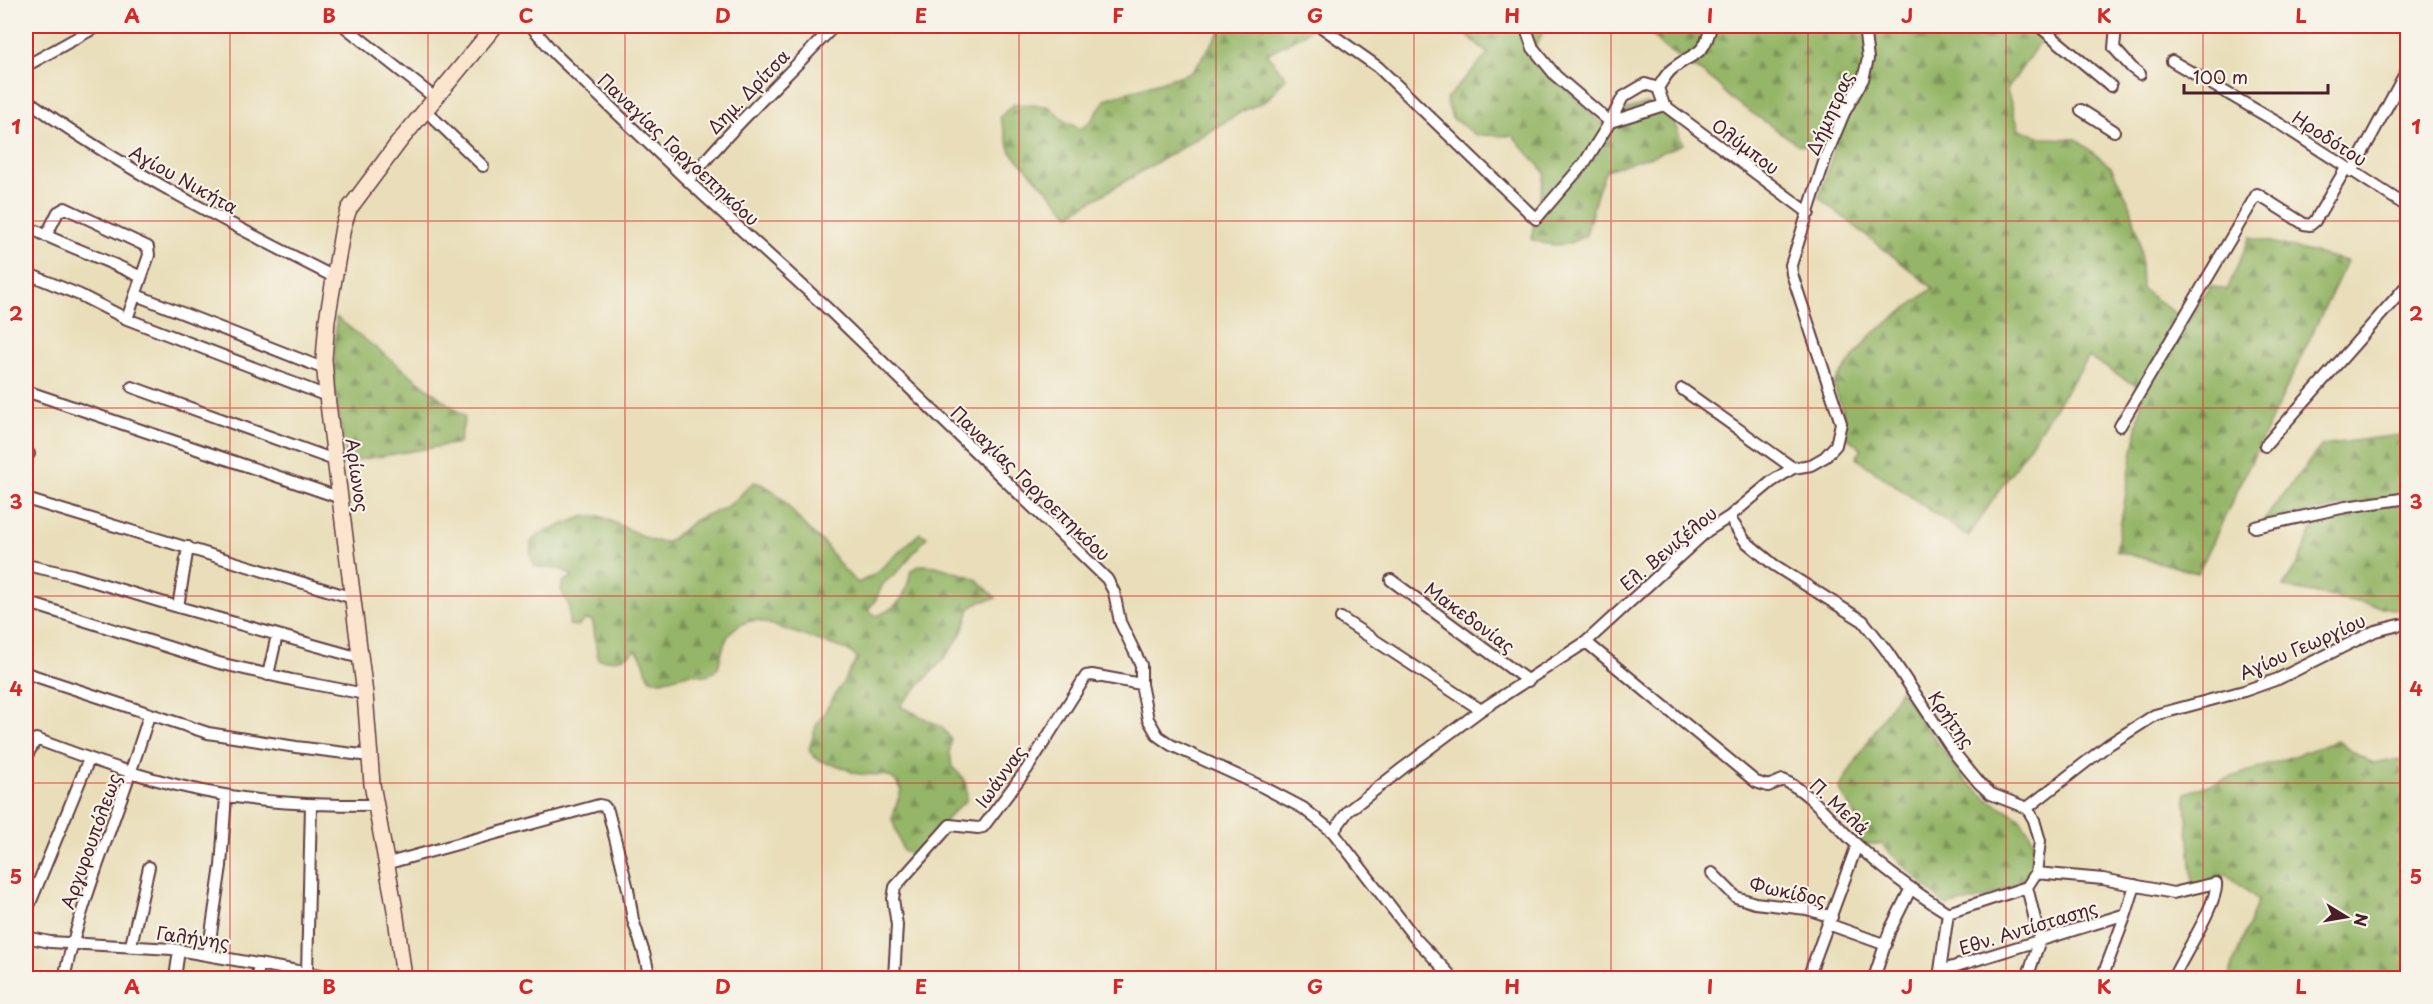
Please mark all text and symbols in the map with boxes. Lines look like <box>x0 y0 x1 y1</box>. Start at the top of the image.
text: A <box>124 0 140 30</box>
text: B <box>322 0 336 30</box>
text: C <box>518 0 534 30</box>
text: D <box>715 0 731 30</box>
text: E <box>915 0 927 30</box>
text: F <box>1112 0 1124 30</box>
text: G <box>1307 0 1323 30</box>
text: H <box>1504 0 1520 30</box>
text: I <box>1707 0 1713 30</box>
text: J <box>1901 0 1913 30</box>
text: K <box>2097 0 2112 30</box>
text: L <box>2295 0 2307 30</box>
street label: Δημ. Δρίτσα <box>701 43 795 139</box>
scale bar <box>2184 57 2328 95</box>
text: 100 m <box>2193 63 2248 90</box>
street label: Παναγίας Γοργοεπηκόου <box>592 67 766 231</box>
street label: Δήμητρας <box>1798 67 1860 159</box>
street label: Ηροδότου <box>2287 104 2373 172</box>
text: 1 <box>11 111 21 141</box>
text: 1 <box>2411 111 2421 141</box>
street label: Ολύμπου <box>1706 112 1786 180</box>
street label: Αγίου Νικήτα <box>125 138 244 220</box>
text: 2 <box>9 298 23 328</box>
text: 2 <box>2409 298 2423 328</box>
street label: Παναγίας Γοργοεπηκόου <box>945 399 1117 567</box>
street label: Αρίωνος <box>339 436 377 514</box>
text: 3 <box>9 486 23 516</box>
text: 3 <box>2409 486 2423 516</box>
street label: Ελ. Βενιζέλου <box>1614 499 1722 597</box>
street label: Μακεδονίας <box>1419 575 1521 659</box>
street label: Αγίου Γεωργίου <box>2235 606 2369 686</box>
text: 4 <box>9 673 23 703</box>
text: 4 <box>2409 673 2423 703</box>
street label: Κρήτης <box>1922 685 1982 753</box>
street label: Ιωάννας <box>968 739 1032 813</box>
street label: Αργυρουπόλεως <box>53 770 127 912</box>
street label: Π. Μελά <box>1804 771 1876 841</box>
text: 5 <box>10 861 22 891</box>
text: 5 <box>2410 861 2422 891</box>
street label: Φωκίδος <box>1747 870 1829 912</box>
north arrow <box>2316 887 2376 947</box>
street label: Εθν. Αντίστασης <box>1955 893 2101 961</box>
text: N <box>2349 912 2375 929</box>
street label: Γαλήνης <box>155 919 231 955</box>
text: A <box>124 971 140 1001</box>
text: B <box>322 971 336 1001</box>
text: C <box>518 971 534 1001</box>
text: D <box>715 971 731 1001</box>
text: E <box>915 971 927 1001</box>
text: F <box>1112 971 1124 1001</box>
text: G <box>1307 971 1323 1001</box>
text: H <box>1504 971 1520 1001</box>
text: I <box>1707 971 1713 1001</box>
text: J <box>1901 971 1913 1001</box>
text: K <box>2097 971 2112 1001</box>
text: L <box>2295 971 2307 1001</box>

